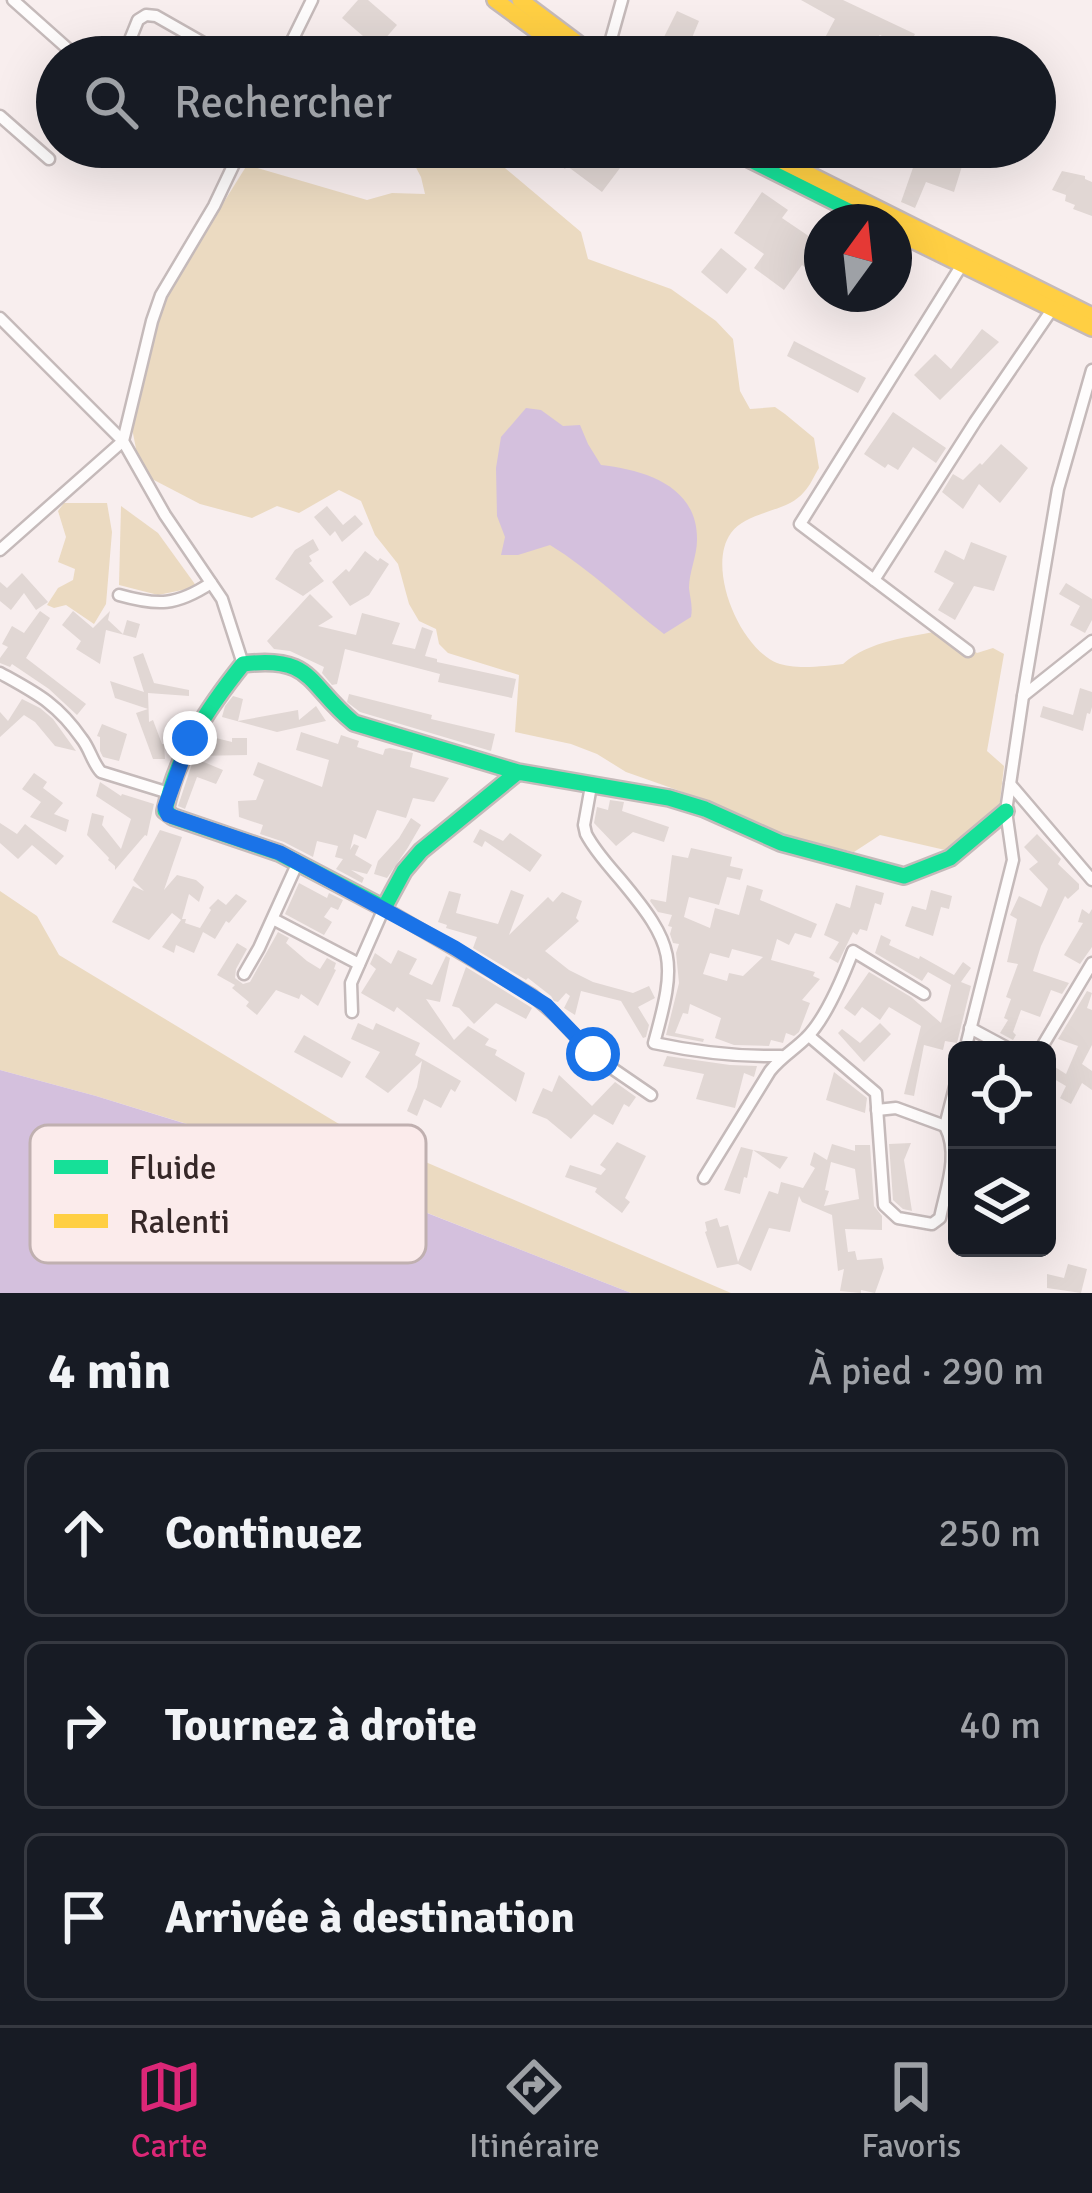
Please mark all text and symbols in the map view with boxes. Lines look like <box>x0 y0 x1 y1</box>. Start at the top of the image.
search box <box>36 36 1056 168</box>
icon: search <box>78 69 144 135</box>
text: Rechercher <box>174 75 392 130</box>
north arrow <box>804 204 912 312</box>
route end <box>163 711 217 765</box>
route start <box>566 1027 620 1081</box>
map controls <box>948 1041 1056 1257</box>
button: locate <box>948 1041 1056 1149</box>
legend <box>30 1125 426 1263</box>
text: Fluide <box>129 1148 216 1189</box>
button: layers <box>948 1149 1056 1257</box>
text: Ralenti <box>129 1202 230 1243</box>
text: 4 min <box>48 1340 171 1403</box>
text: À pied · 290 m <box>808 1347 1044 1395</box>
icon: ahead <box>51 1500 117 1566</box>
text: Continuez <box>165 1506 362 1561</box>
text: 250 m <box>938 1509 1041 1557</box>
icon: right <box>51 1692 117 1758</box>
text: Tournez à droite <box>165 1698 477 1753</box>
text: 40 m <box>959 1701 1041 1749</box>
icon: arrive <box>51 1884 117 1950</box>
text: Arrivée à destination <box>165 1890 575 1945</box>
tab: Carte <box>131 2054 208 2167</box>
tab: Itinéraire <box>469 2054 600 2167</box>
tab: Favoris <box>861 2054 961 2167</box>

